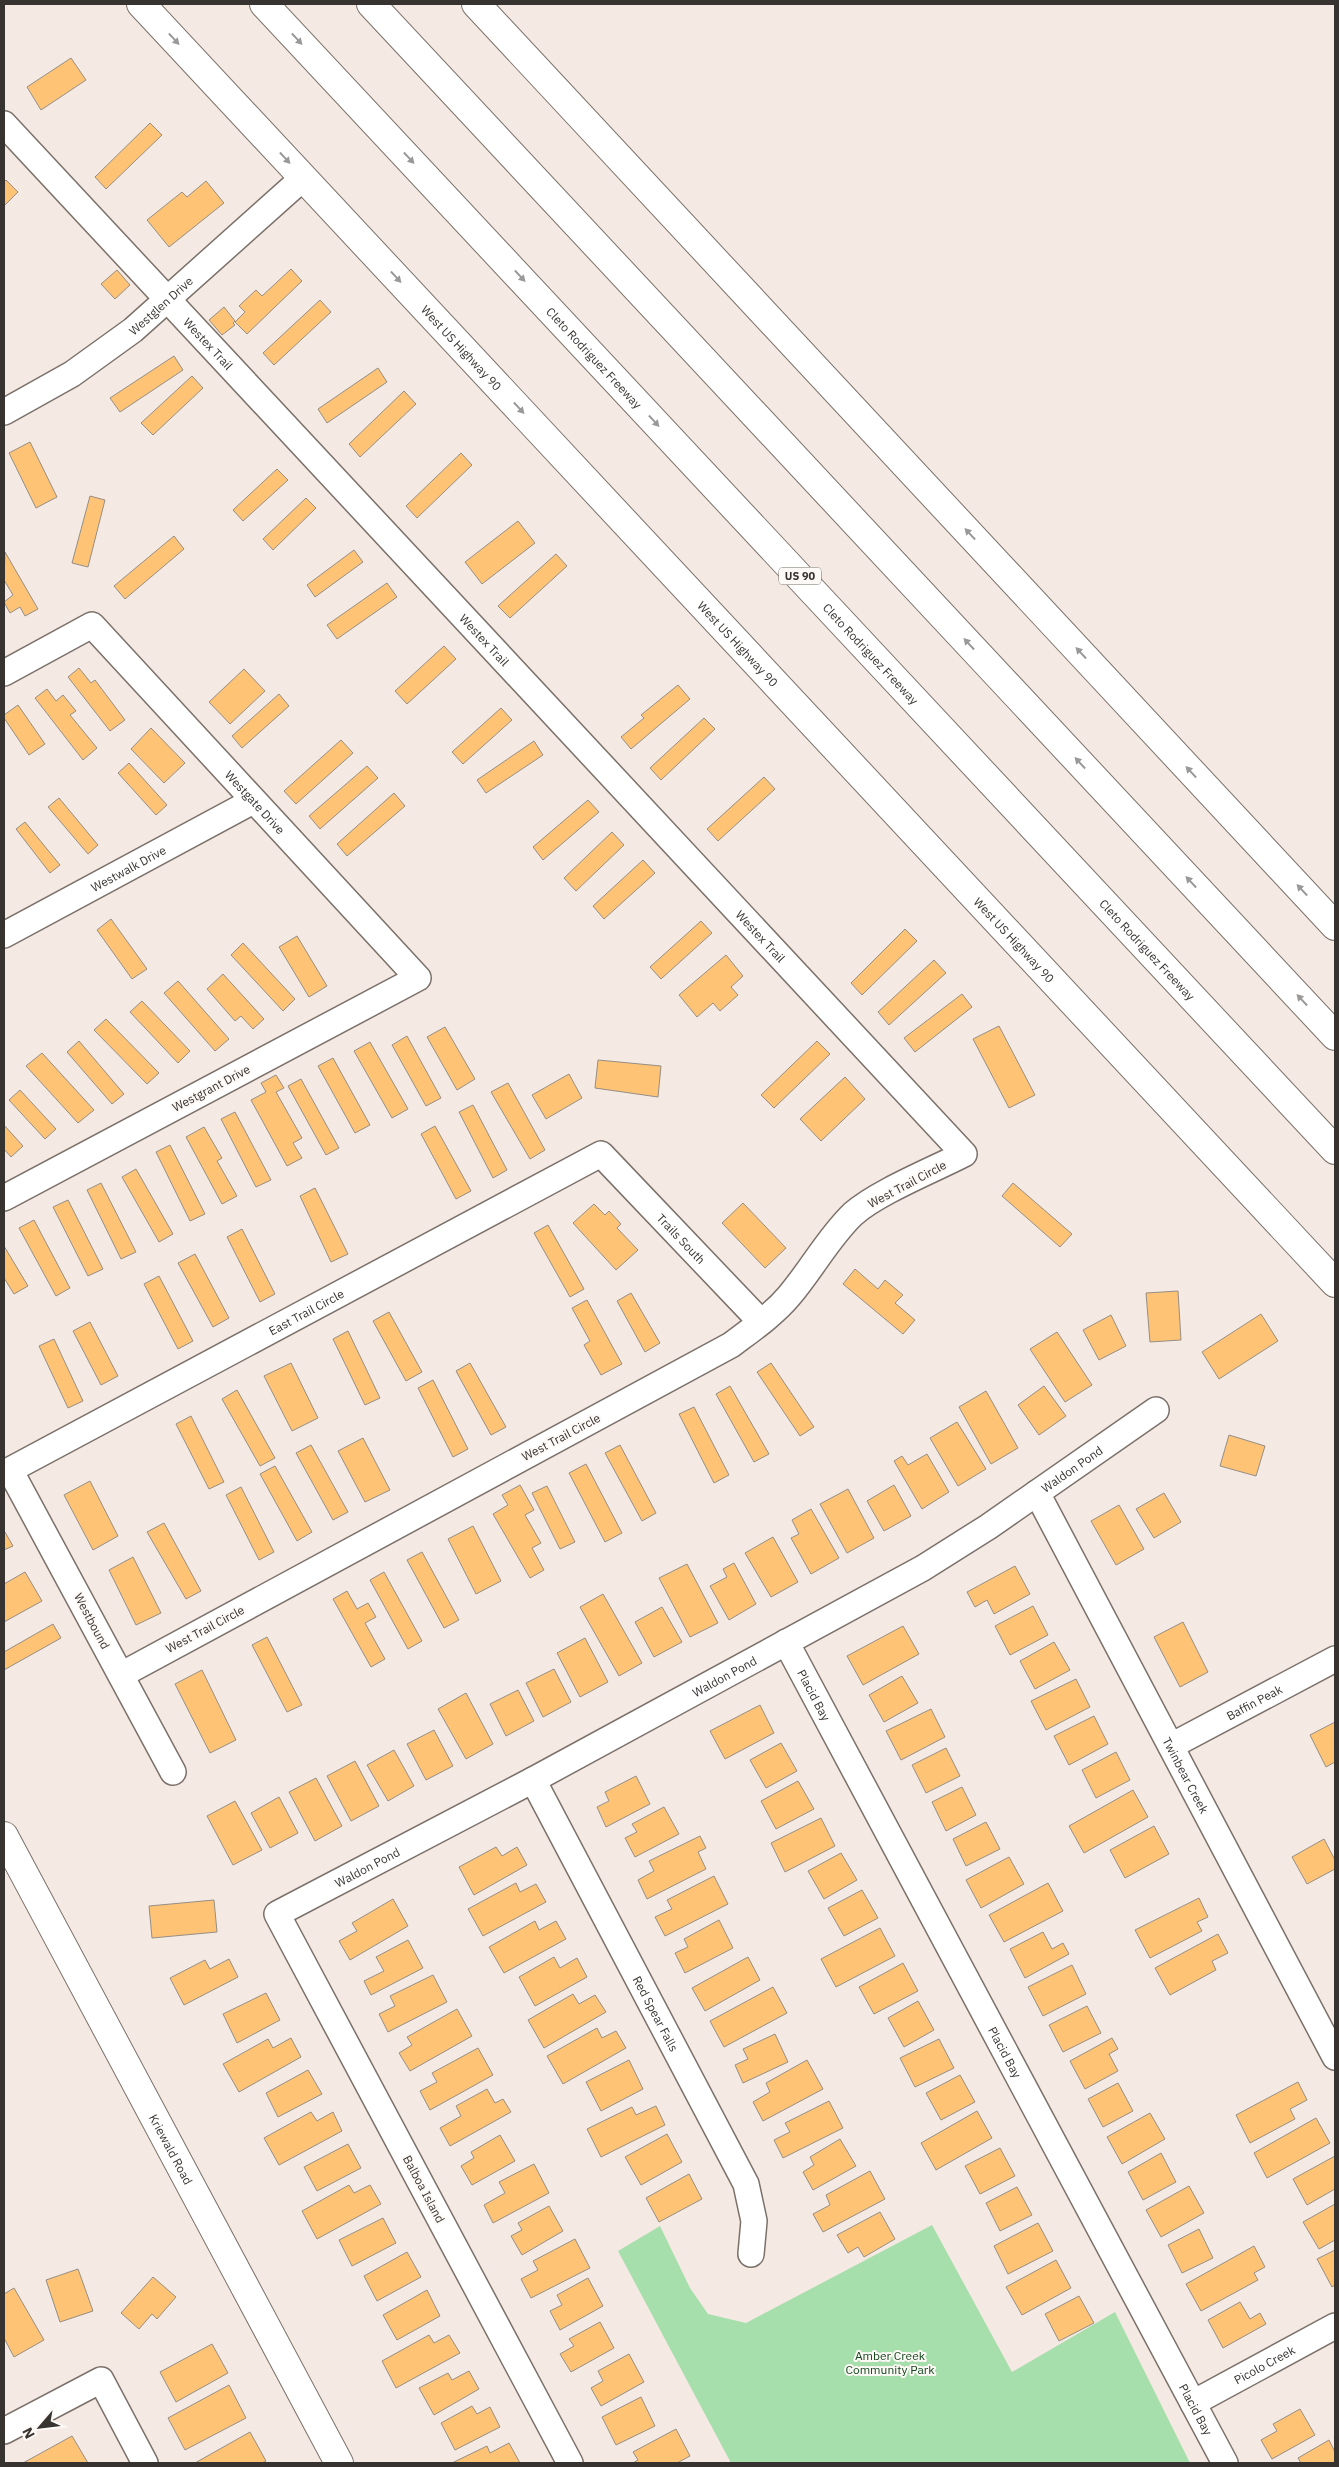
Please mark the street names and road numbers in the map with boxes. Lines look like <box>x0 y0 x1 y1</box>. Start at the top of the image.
street label: Westglen Drive <box>125 273 196 338</box>
street label: West US Highway 90 <box>418 302 505 393</box>
street label: Cleto Rodriguez Freeway <box>544 304 645 411</box>
street label: Westex Trail <box>181 314 236 373</box>
road number: US 90 <box>779 568 821 584</box>
street label: West US Highway 90 <box>695 598 782 689</box>
street label: Cleto Rodriguez Freeway <box>820 600 922 707</box>
street label: Westex Trail <box>457 611 513 669</box>
street label: Westgate Drive <box>222 767 289 837</box>
street label: Westwalk Drive <box>88 842 169 894</box>
street label: West US Highway 90 <box>971 894 1058 985</box>
street label: Cleto Rodriguez Freeway <box>1097 896 1198 1003</box>
street label: Westex Trail <box>733 907 789 965</box>
street label: Westgrant Drive <box>170 1061 253 1115</box>
street label: West Trail Circle <box>865 1157 949 1211</box>
street label: Trails South <box>654 1210 709 1267</box>
street label: East Trail Circle <box>266 1285 347 1338</box>
street label: West Trail Circle <box>519 1410 603 1464</box>
street label: Waldon Pond <box>1038 1442 1105 1495</box>
street label: Westbound <box>71 1590 113 1652</box>
street label: West Trail Circle <box>163 1602 247 1656</box>
street label: Waldon Pond <box>689 1652 759 1700</box>
street label: Placid Bay <box>794 1667 834 1723</box>
street label: Baffin Peak <box>1224 1681 1285 1723</box>
street label: Twinbear Creek <box>1160 1734 1213 1816</box>
street label: Waldon Pond <box>332 1844 402 1890</box>
street label: Red Spear Falls <box>630 1973 682 2054</box>
street label: Placid Bay <box>985 2024 1025 2080</box>
street label: Kriewald Road <box>146 2111 196 2187</box>
street label: Balboa Island <box>400 2153 448 2225</box>
street label: Picolo Creek <box>1231 2341 1298 2387</box>
street label: Placid Bay <box>1176 2381 1216 2437</box>

